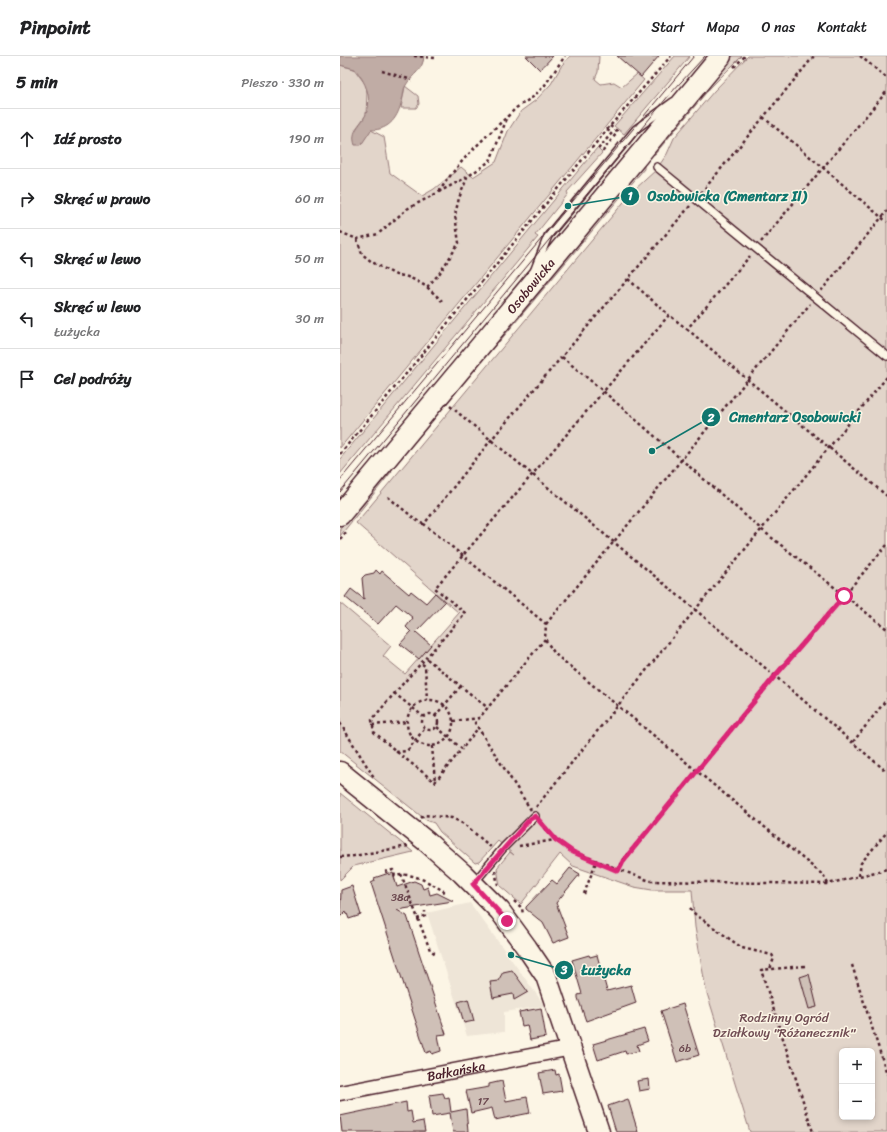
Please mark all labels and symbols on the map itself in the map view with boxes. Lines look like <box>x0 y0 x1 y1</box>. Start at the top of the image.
callout: Osobowicka (Cmentarz II) <box>620 183 814 209</box>
text: Osobowicka (Cmentarz II) <box>646 184 808 209</box>
text: 1 <box>627 185 633 207</box>
street label: Osobowicka <box>500 252 561 319</box>
callout: Cmentarz Osobowicki <box>701 404 869 430</box>
text: Cmentarz Osobowicki <box>728 405 862 430</box>
text: 2 <box>707 407 715 429</box>
route start <box>835 587 853 605</box>
house number: 38a <box>391 888 410 907</box>
route end <box>498 912 516 930</box>
callout: Łużycka <box>554 957 639 983</box>
text: Łużycka <box>580 958 632 983</box>
text: 3 <box>560 959 568 981</box>
park label: Rodzinny Ogród Działkowy "Różanecznik" <box>713 1006 857 1044</box>
house number: 6b <box>679 1039 691 1058</box>
street label: Bałkańska <box>425 1054 487 1088</box>
house number: 17 <box>478 1092 489 1111</box>

